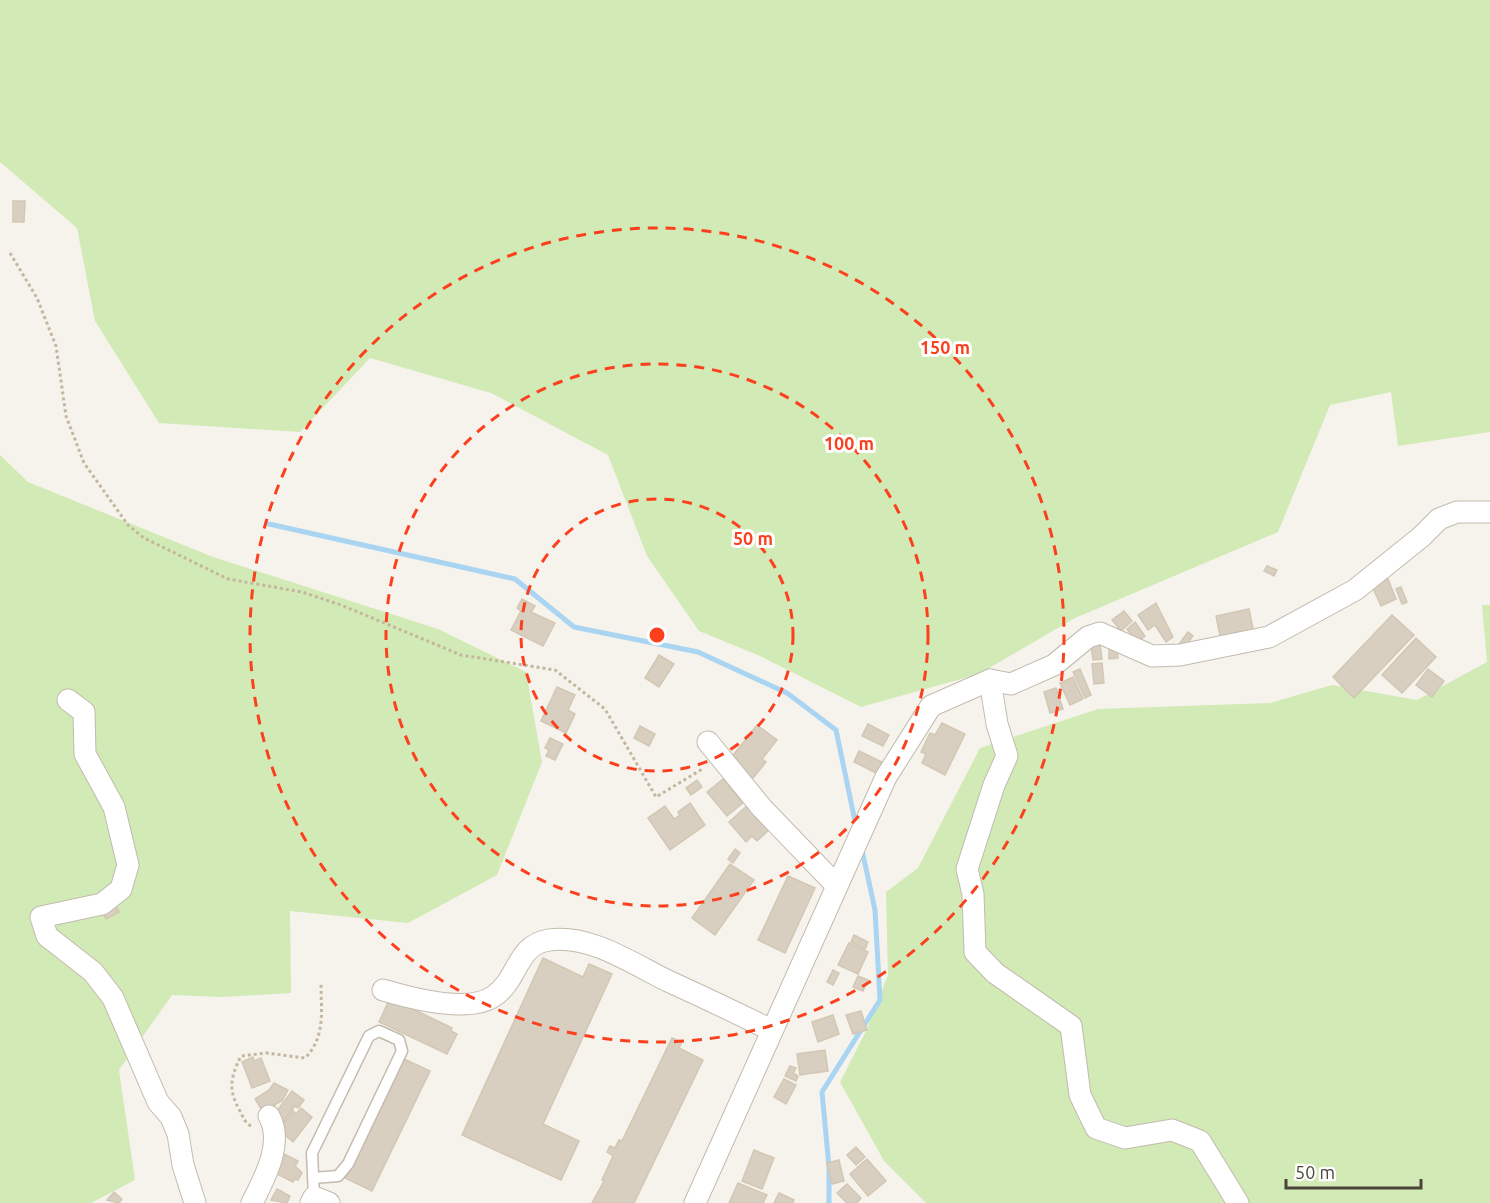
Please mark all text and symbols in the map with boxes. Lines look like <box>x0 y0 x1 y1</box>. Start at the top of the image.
text: 150 m <box>920 337 970 357</box>
text: 100 m <box>824 433 874 453</box>
text: 50 m <box>733 528 773 548</box>
centre of rings <box>647 625 667 645</box>
scale bar <box>1286 1152 1421 1190</box>
text: 50 m <box>1295 1162 1335 1182</box>

